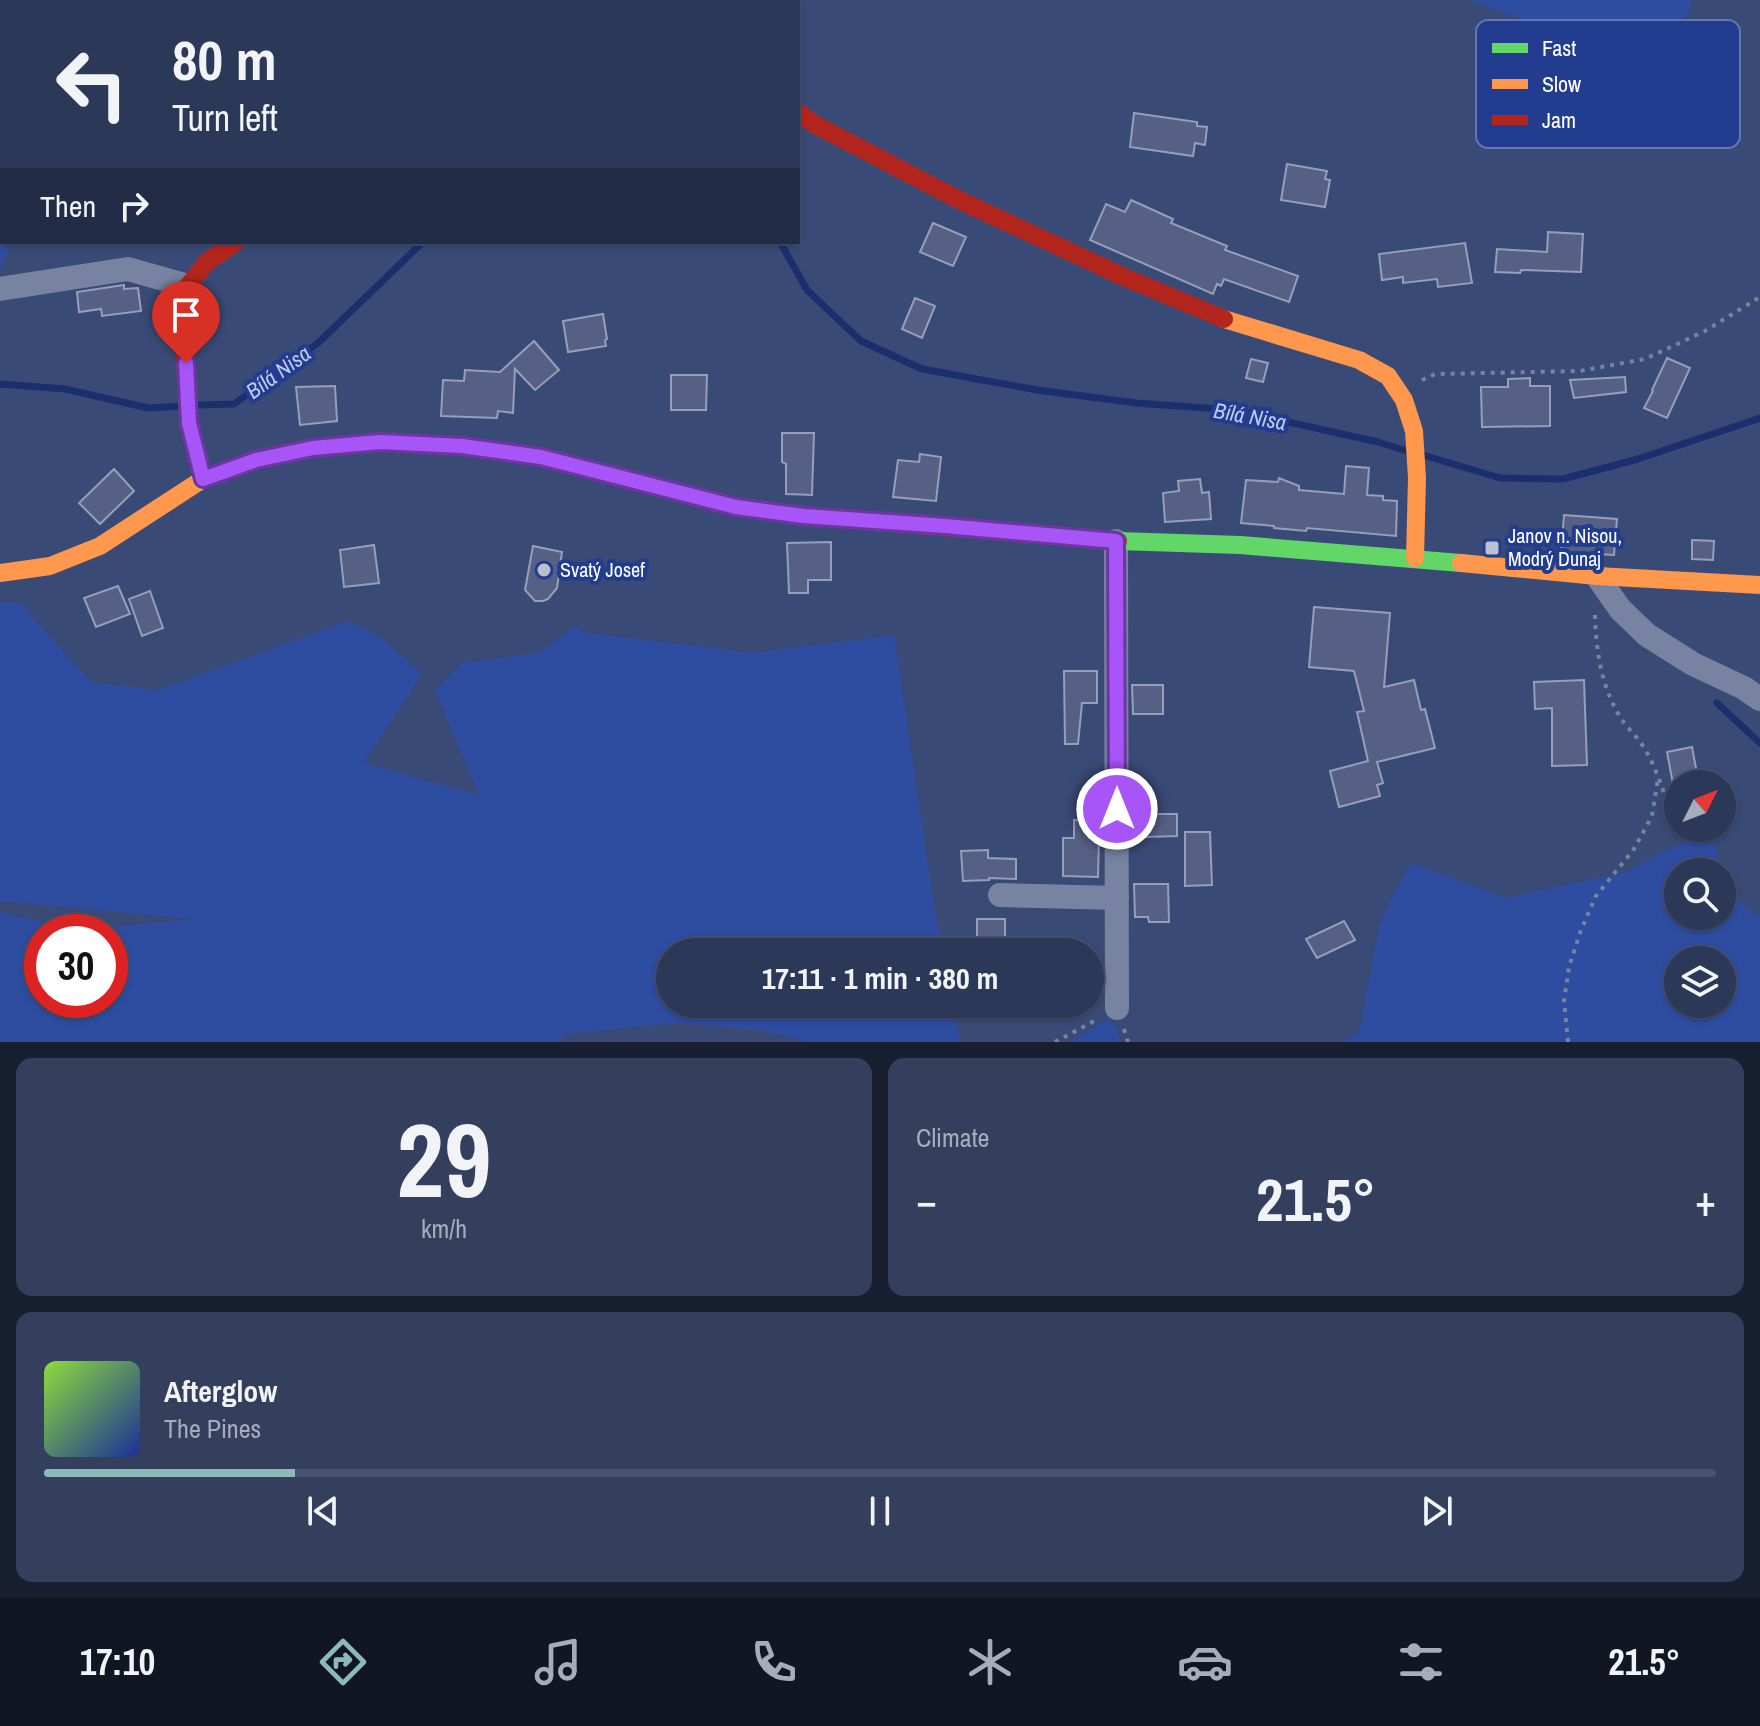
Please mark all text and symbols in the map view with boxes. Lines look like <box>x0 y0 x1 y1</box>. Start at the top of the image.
legend <box>1476 20 1740 148</box>
text: 80 m <box>172 22 277 97</box>
icon: left <box>40 32 144 136</box>
text: Fast <box>1542 33 1576 63</box>
text: Slow <box>1542 69 1581 99</box>
text: Turn left <box>172 94 278 142</box>
text: Jam <box>1542 105 1576 135</box>
icon: right <box>112 184 156 228</box>
text: Then <box>40 186 96 226</box>
pin <box>152 281 220 363</box>
icon: arrive <box>164 293 208 337</box>
water label: Bílá Nisa <box>240 338 316 406</box>
water label: Bílá Nisa <box>1211 395 1289 437</box>
place label: Janov n. Nisou, Modrý Dunaj <box>1508 522 1622 572</box>
marker: Janov n. Nisou, Modrý Dunaj <box>1483 539 1501 557</box>
place label: Svatý Josef <box>560 556 645 583</box>
marker: Svatý Josef <box>535 561 553 579</box>
position arrow <box>1075 767 1159 851</box>
north arrow <box>1664 770 1736 842</box>
map controls <box>1664 770 1736 1018</box>
button: search <box>1664 858 1736 930</box>
speed limit sign: 30 <box>24 914 128 1018</box>
button: layers <box>1664 946 1736 1018</box>
text: 17:11 · 1 min · 380 m <box>762 958 998 998</box>
text: 29 <box>397 1089 491 1229</box>
text: Climate <box>916 1120 989 1155</box>
text: 21.5° <box>1256 1159 1376 1240</box>
text: − <box>916 1170 937 1230</box>
text: + <box>1695 1170 1716 1230</box>
text: km/h <box>421 1211 467 1246</box>
text: Afterglow <box>164 1371 277 1411</box>
text: The Pines <box>164 1411 261 1446</box>
icon: previous <box>301 1489 345 1533</box>
icon: pause <box>858 1489 902 1533</box>
icon: next <box>1415 1489 1459 1533</box>
icon: directions <box>315 1634 371 1690</box>
icon: music <box>530 1634 586 1690</box>
icon: phone <box>746 1634 802 1690</box>
icon: climate <box>962 1634 1018 1690</box>
icon: car <box>1177 1634 1233 1690</box>
icon: filters <box>1393 1634 1449 1690</box>
text: 17:10 <box>80 1638 155 1686</box>
text: 21.5° <box>1608 1638 1680 1686</box>

